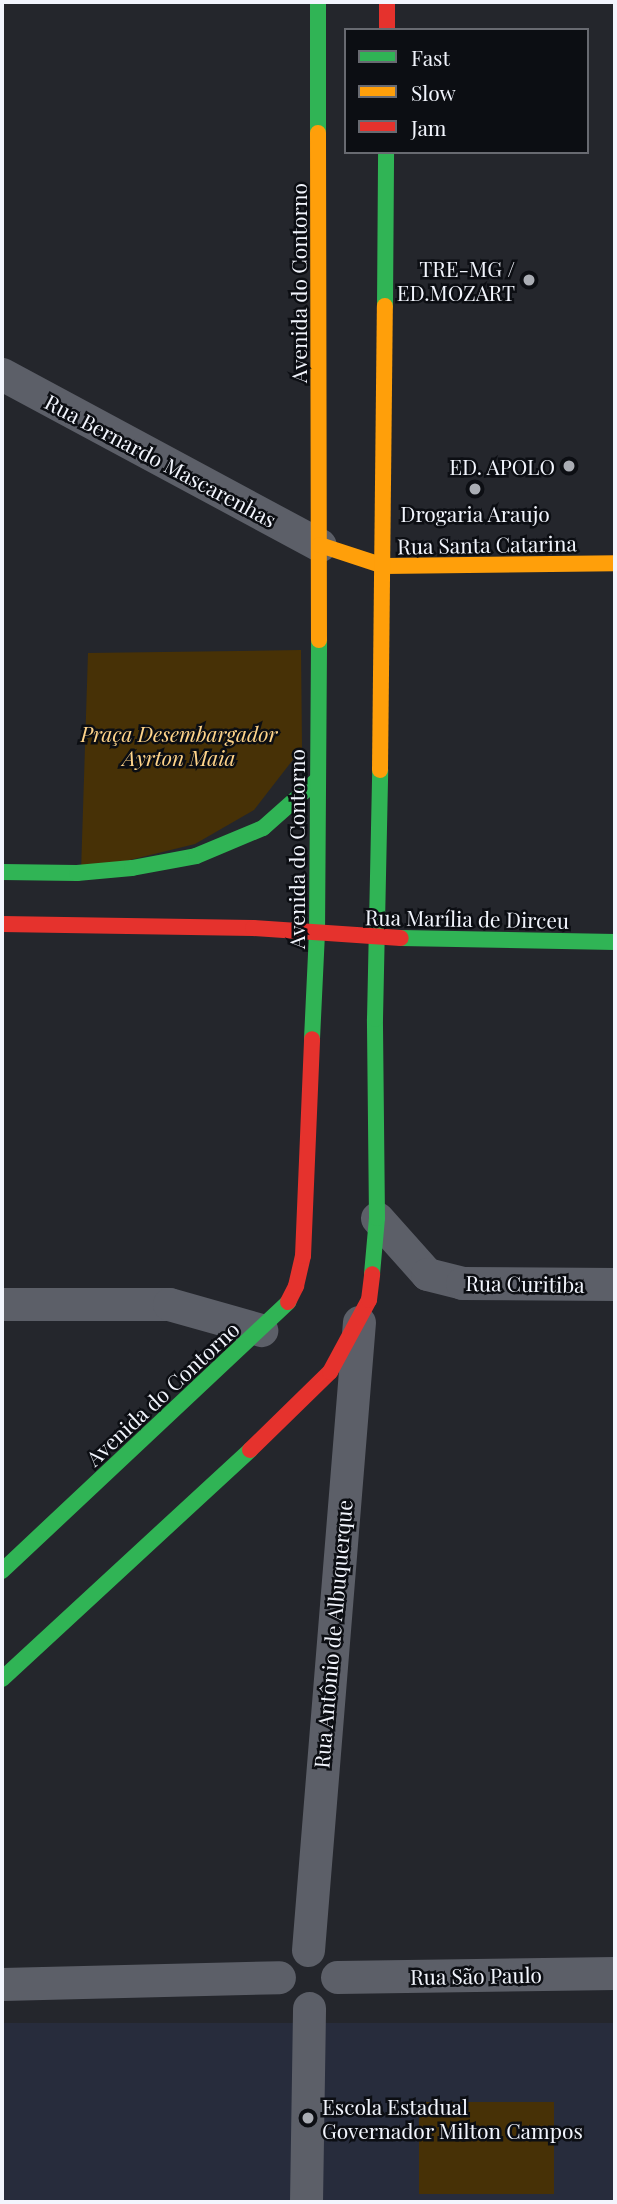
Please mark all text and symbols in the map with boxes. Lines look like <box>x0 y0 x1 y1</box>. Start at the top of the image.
legend <box>344 28 589 154</box>
text: Fast <box>411 43 450 71</box>
text: Slow <box>411 78 456 106</box>
text: Jam <box>411 113 447 141</box>
street label: Avenida do Contorno <box>285 183 311 383</box>
place label: TRE-MG / ED.MOZART <box>397 255 515 305</box>
marker: TRE-MG / ED.MOZART <box>521 272 537 288</box>
street label: Rua Bernardo Mascarenhas <box>41 388 281 532</box>
place label: ED. APOLO <box>449 453 555 479</box>
marker: ED. APOLO <box>561 458 577 474</box>
marker: Drogaria Araujo <box>467 481 483 497</box>
place label: Drogaria Araujo <box>400 500 550 526</box>
street label: Rua Santa Catarina <box>397 530 577 558</box>
park label: Praça Desembargador Ayrton Maia <box>81 720 277 770</box>
street label: Avenida do Contorno <box>283 749 309 949</box>
street label: Rua Marília de Dirceu <box>364 904 570 932</box>
street label: Rua Curitiba <box>465 1269 585 1297</box>
street label: Avenida do Contorno <box>80 1315 244 1471</box>
street label: Rua Antônio de Albuquerque <box>308 1498 356 1770</box>
street label: Rua São Paulo <box>410 1961 542 1989</box>
place label: Escola Estadual Governador Milton Campos <box>322 2093 583 2143</box>
marker: Escola Estadual Governador Milton Campos <box>300 2110 316 2126</box>

